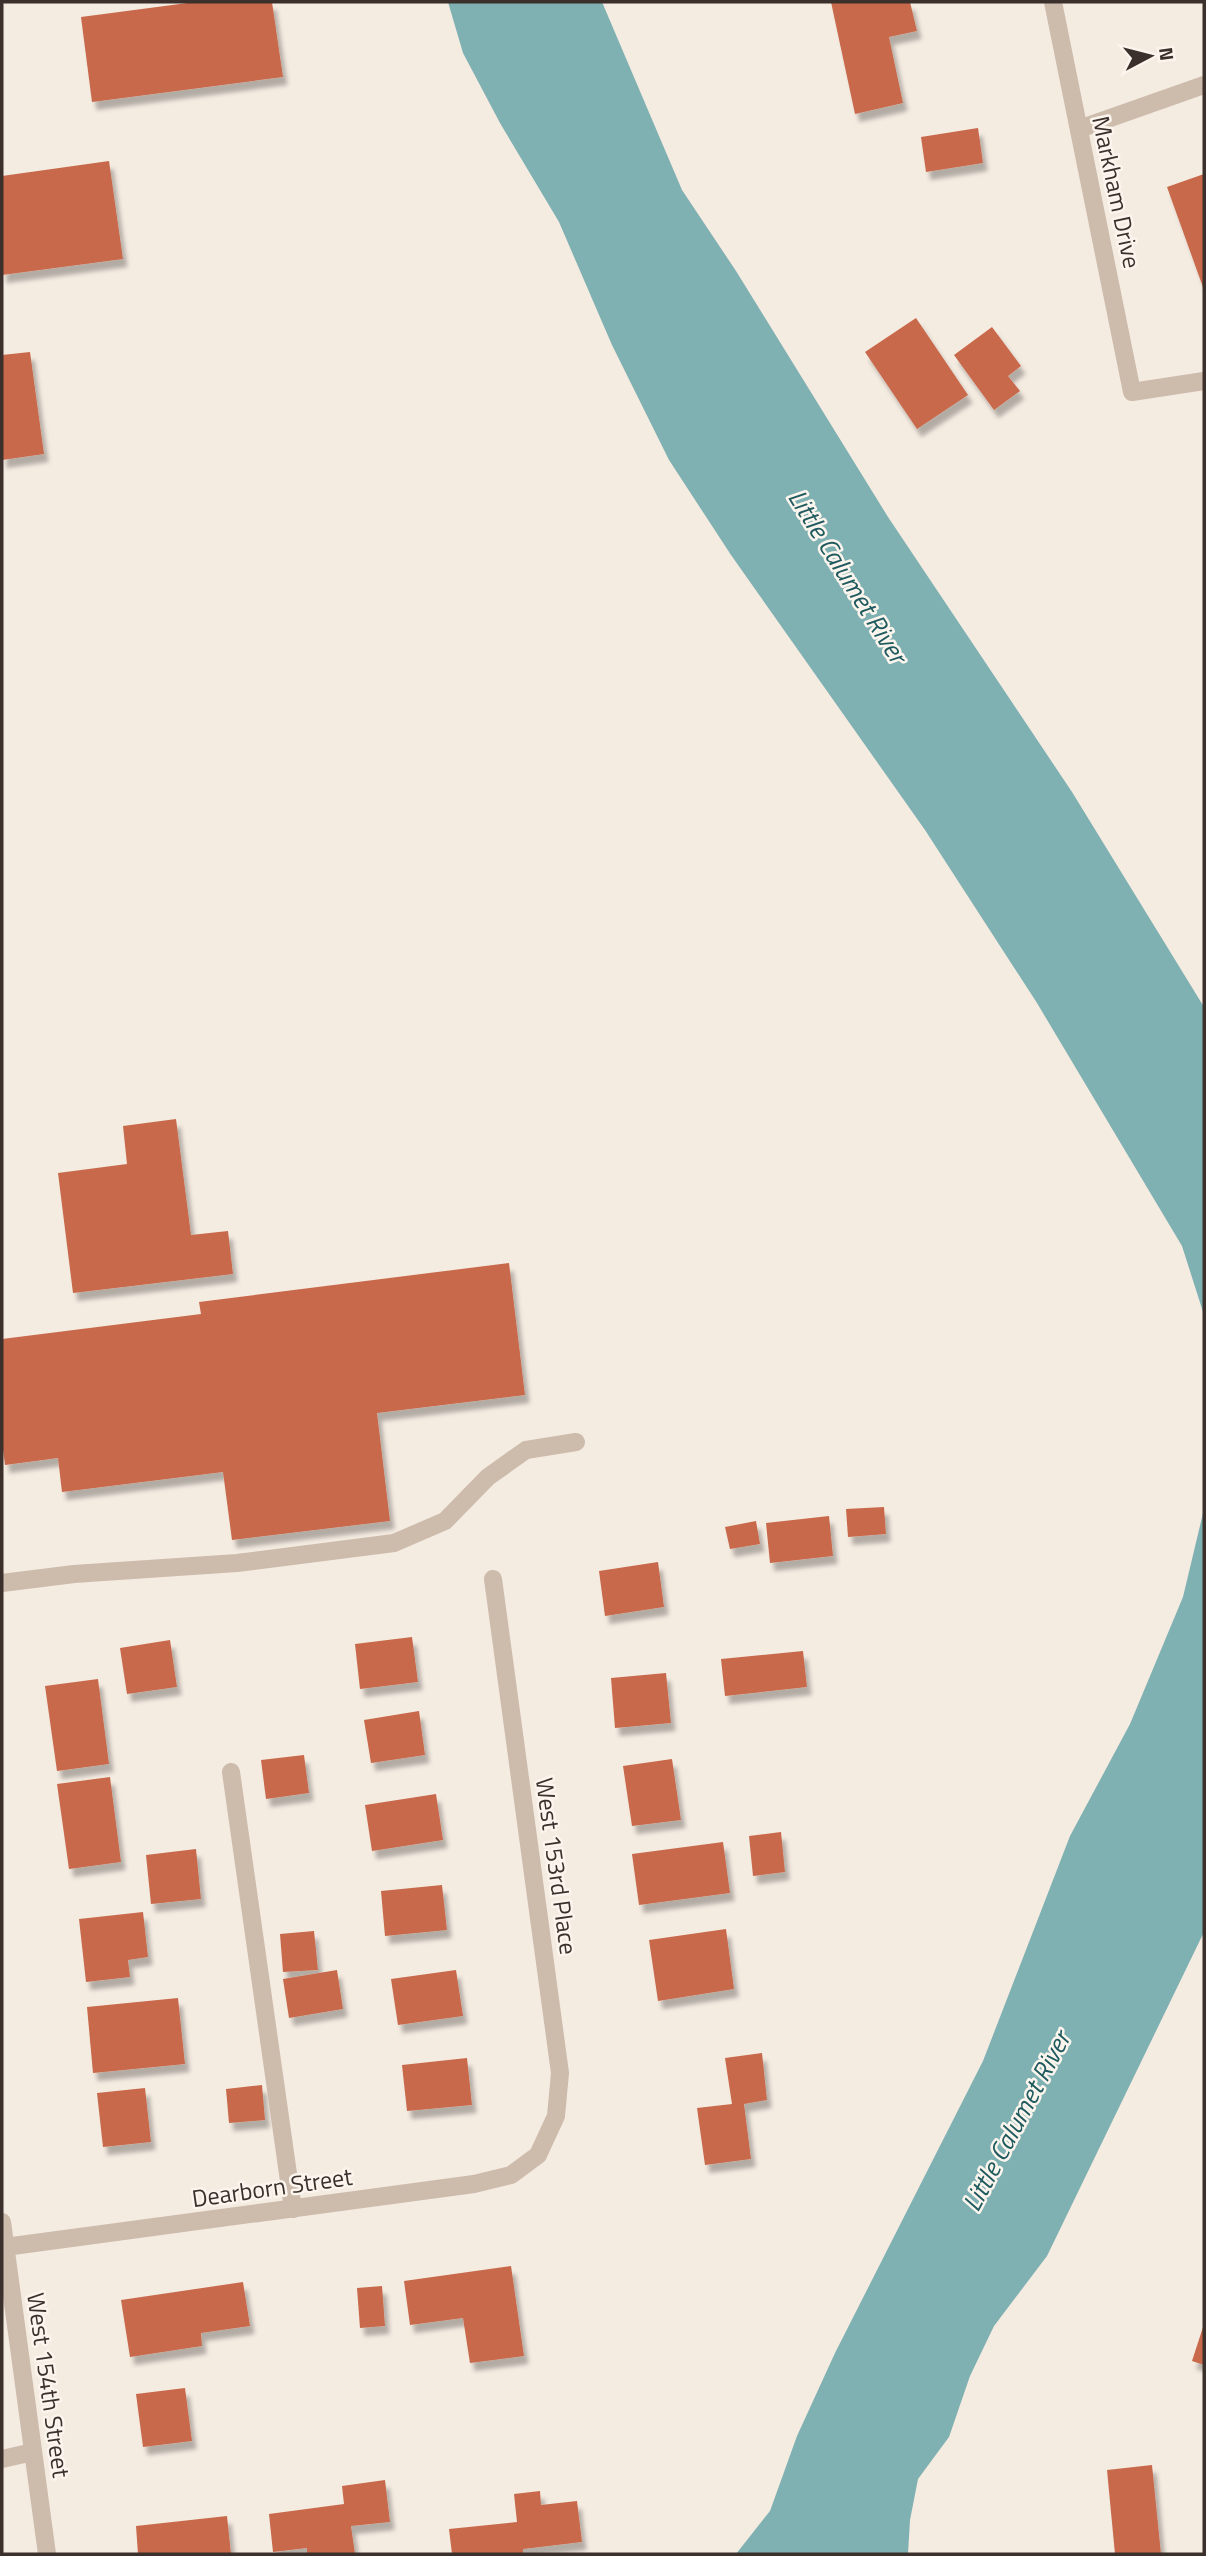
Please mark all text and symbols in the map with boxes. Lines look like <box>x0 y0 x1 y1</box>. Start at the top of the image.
north arrow <box>1115 21 1185 91</box>
text: N <box>1152 46 1183 62</box>
street label: Markham Drive <box>1083 113 1151 271</box>
water label: Little Calumet River <box>779 481 919 673</box>
street label: West 153rd Place <box>527 1775 587 1957</box>
water label: Little Calumet River <box>952 2022 1081 2218</box>
street label: Dearborn Street <box>189 2158 355 2216</box>
street label: West 154th Street <box>18 2290 80 2480</box>

